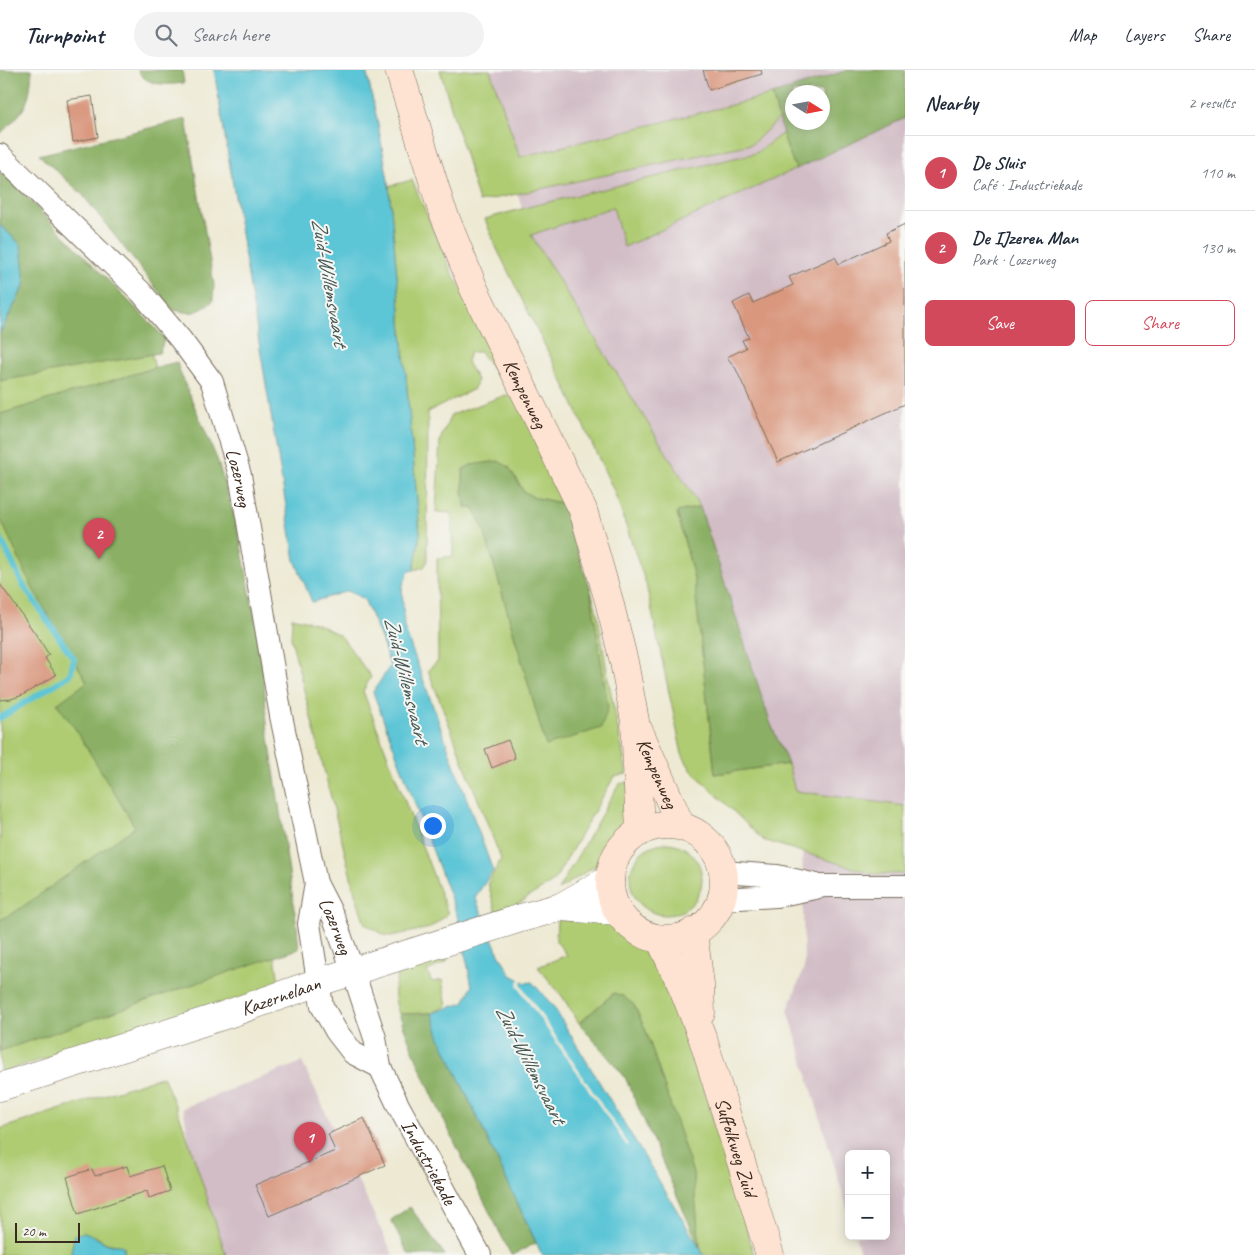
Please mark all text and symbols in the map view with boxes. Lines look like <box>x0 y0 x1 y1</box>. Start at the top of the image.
search box <box>134 12 484 57</box>
text: Turnpoint <box>25 20 104 50</box>
icon: search <box>152 21 180 49</box>
text: Search here <box>192 23 269 47</box>
text: Map <box>1069 24 1097 46</box>
text: Layers <box>1125 24 1164 46</box>
text: Share <box>1192 24 1230 46</box>
north arrow <box>785 85 830 130</box>
text: Nearby <box>925 90 978 116</box>
text: 2 results <box>1188 93 1235 113</box>
text: De Sluis <box>972 151 1024 175</box>
text: 1 <box>937 163 945 183</box>
text: 110 m <box>1201 163 1235 183</box>
text: Café · Industriekade <box>972 175 1082 195</box>
water label: Zuid-Willemsvaart <box>306 216 355 352</box>
text: De IJzeren Man <box>972 226 1078 250</box>
text: 2 <box>937 238 945 258</box>
text: 130 m <box>1201 238 1235 258</box>
text: Park · Lozerweg <box>972 250 1056 270</box>
button: Save <box>925 300 1075 346</box>
button: Share <box>1085 300 1235 346</box>
street label: Kempenweg <box>498 355 554 434</box>
street label: Lozerweg <box>220 445 258 510</box>
pin: 2 <box>83 518 115 559</box>
water label: Zuid-Willemsvaart <box>379 614 436 750</box>
street label: Kempenweg <box>631 734 685 814</box>
your location <box>420 813 446 839</box>
street label: Lozerweg <box>313 893 359 959</box>
street label: Kazernelaan <box>237 970 325 1021</box>
water label: Zuid-Willemsvaart <box>490 1001 574 1131</box>
street label: Suffolkweg Zuid <box>709 1095 765 1202</box>
street label: Industriekade <box>396 1115 463 1210</box>
pin: 1 <box>294 1122 326 1163</box>
map controls <box>845 1150 890 1240</box>
button: + <box>845 1150 890 1195</box>
button: − <box>845 1195 890 1240</box>
scale bar <box>15 1220 80 1243</box>
text: 20 m <box>22 1223 46 1240</box>

